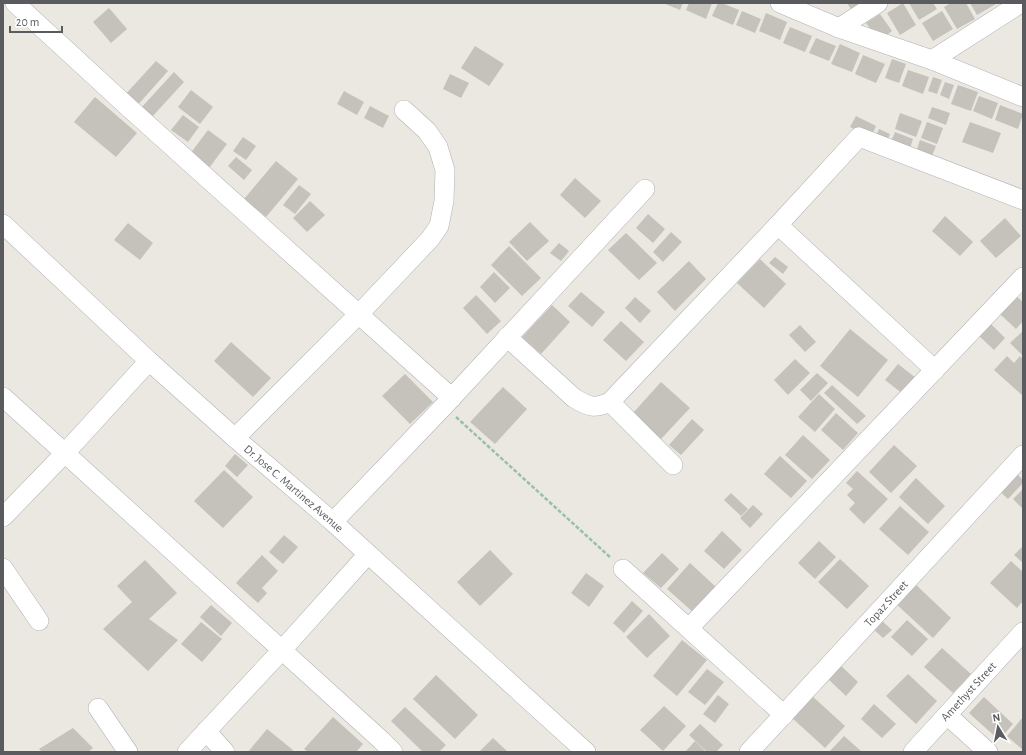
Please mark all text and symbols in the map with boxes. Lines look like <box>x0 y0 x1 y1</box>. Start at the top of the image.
scale bar <box>10 8 62 34</box>
text: 20 m <box>16 16 39 28</box>
street label: Dr. Jose C. Martinez Avenue <box>242 442 346 534</box>
street label: Topaz Street <box>862 578 910 629</box>
street label: Amethyst Street <box>938 660 998 723</box>
north arrow <box>978 707 1018 747</box>
text: N <box>992 712 1001 724</box>

